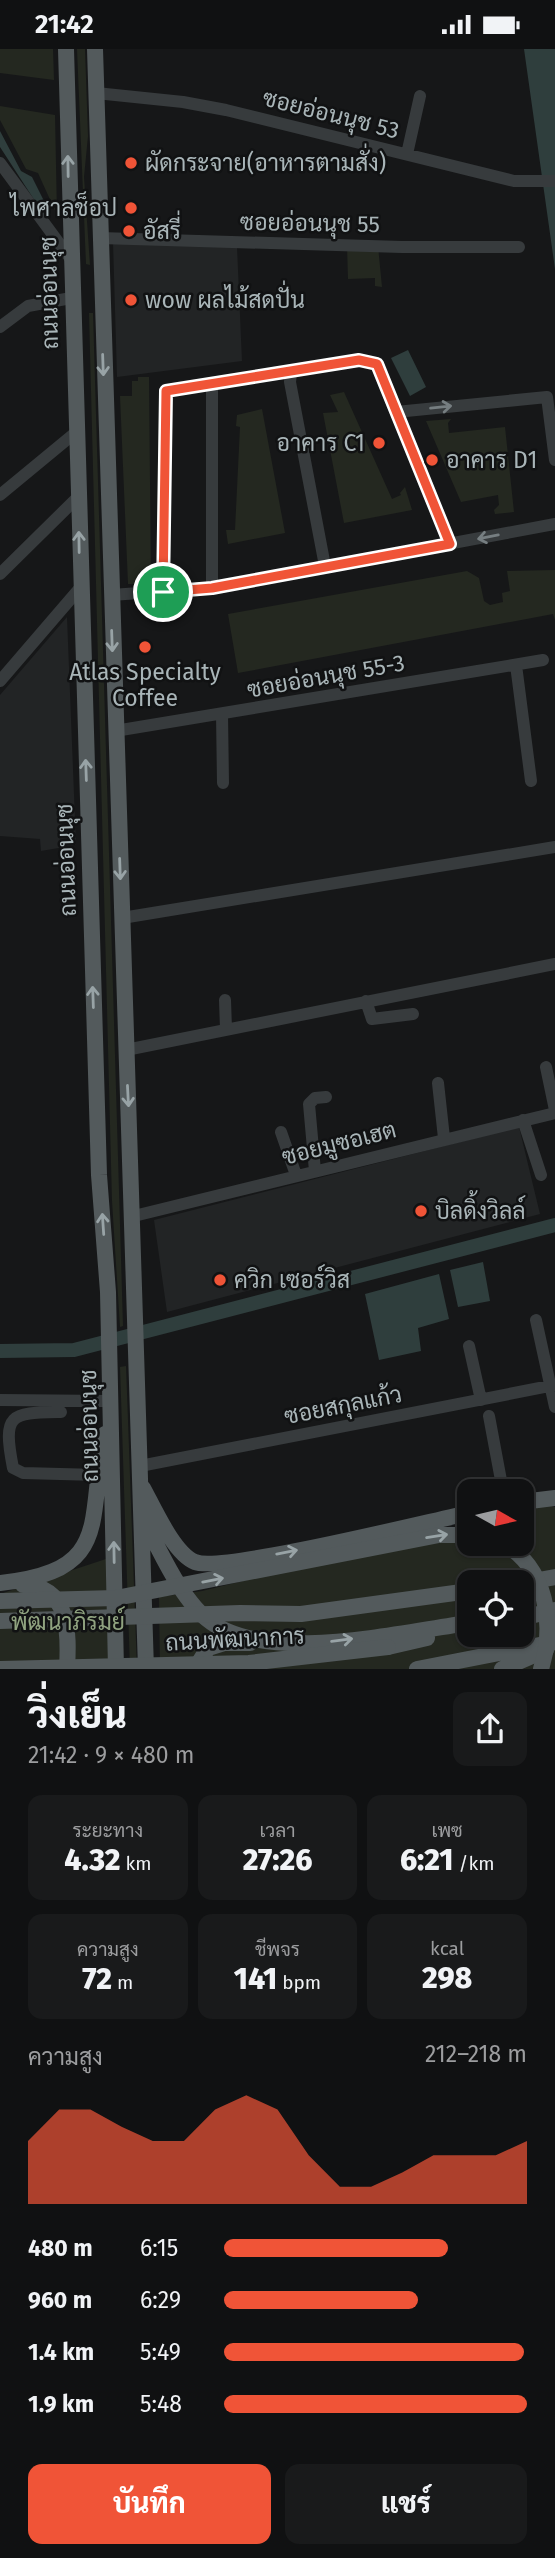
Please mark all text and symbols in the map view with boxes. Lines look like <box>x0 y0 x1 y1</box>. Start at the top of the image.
text: 21:42 <box>35 9 94 40</box>
street label: ซอยอ่อนนุช 53 <box>259 83 402 146</box>
place label: ผัดกระจาย(อาหารตามสั่ง) <box>145 143 386 177</box>
one-way arrow <box>62 154 75 177</box>
marker: ผัดกระจาย(อาหารตามสั่ง) <box>123 155 139 171</box>
place label: ไพศาลช็อป <box>9 191 117 222</box>
marker: ไพศาลช็อป <box>123 200 139 216</box>
street label: ซอยอ่อนนุช 55 <box>240 208 380 240</box>
place label: อัสรี่ <box>143 210 181 245</box>
marker: อัสรี่ <box>121 223 137 239</box>
street label: ถนนอ่อนนุช <box>34 236 66 350</box>
place label: wow ผลไม้สดปั่น <box>145 280 305 314</box>
marker: wow ผลไม้สดปั่น <box>123 292 139 308</box>
one-way arrow <box>97 353 110 376</box>
one-way arrow <box>429 401 452 414</box>
place label: อาคาร C1 <box>276 429 365 457</box>
marker: อาคาร C1 <box>371 435 387 451</box>
place label: อาคาร D1 <box>446 446 537 474</box>
marker: อาคาร D1 <box>424 452 440 468</box>
one-way arrow <box>477 530 500 544</box>
one-way arrow <box>72 531 86 554</box>
pin <box>133 562 193 622</box>
icon: arrive <box>144 573 182 611</box>
one-way arrow <box>106 629 119 652</box>
marker: Atlas Specialty Coffee <box>137 639 153 655</box>
street label: ซอยอ่อนนุช 55-3 <box>245 648 407 706</box>
place label: Atlas Specialty Coffee <box>69 658 222 712</box>
one-way arrow <box>79 758 92 781</box>
street label: ถนนอ่อนนุช <box>50 803 84 917</box>
one-way arrow <box>113 857 127 880</box>
one-way arrow <box>87 986 100 1009</box>
one-way arrow <box>122 1084 135 1107</box>
street label: ซอยมูซอเฮต <box>279 1115 400 1174</box>
place label: บิลดิ้งวิลล์ <box>435 1190 526 1225</box>
marker: บิลดิ้งวิลล์ <box>413 1203 429 1219</box>
one-way arrow <box>96 1213 109 1236</box>
place label: ควิก เซอร์วิส <box>234 1264 350 1294</box>
marker: ควิก เซอร์วิส <box>212 1272 228 1288</box>
street label: ถนนอ่อนนุช <box>74 1369 106 1483</box>
street label: ซอยสกุลแก้ว <box>282 1379 405 1432</box>
north arrow <box>457 1479 534 1556</box>
map controls <box>457 1479 534 1647</box>
one-way arrow <box>425 1529 448 1542</box>
one-way arrow <box>108 1541 121 1564</box>
one-way arrow <box>275 1544 298 1558</box>
button: locate <box>457 1570 534 1647</box>
one-way arrow <box>201 1573 224 1586</box>
park label: พัฒนาภิรมย์ <box>11 1606 125 1636</box>
street label: ถนนพัฒนาการ <box>165 1621 305 1657</box>
one-way arrow <box>330 1633 353 1646</box>
text: วิ่งเย็น <box>28 1692 127 1738</box>
button: share <box>453 1692 527 1766</box>
text: 21:42 · 9 × 480 m <box>28 1741 194 1769</box>
text: ระยะทาง <box>72 1819 143 1842</box>
text: เวลา <box>260 1819 295 1842</box>
text: เพซ <box>432 1819 463 1842</box>
text: 4.32 <box>64 1842 120 1878</box>
text: 27:26 <box>243 1842 312 1878</box>
text: 6:21 <box>400 1842 454 1878</box>
text: km <box>120 1852 151 1875</box>
text: /km <box>454 1852 494 1875</box>
text: kcal <box>430 1937 464 1960</box>
text: ความสูง <box>77 1938 139 1961</box>
text: ชีพจร <box>255 1938 300 1961</box>
text: 298 <box>422 1960 472 1996</box>
text: 72 <box>82 1961 112 1997</box>
text: 141 <box>234 1961 277 1997</box>
text: m <box>112 1971 133 1994</box>
text: bpm <box>277 1971 321 1994</box>
text: 212–218 m <box>425 2040 527 2068</box>
text: ความสูง <box>28 2043 103 2071</box>
text: 480 m <box>28 2234 93 2262</box>
text: 6:15 <box>140 2234 178 2262</box>
text: 960 m <box>28 2286 92 2314</box>
text: 6:29 <box>140 2286 181 2314</box>
text: 1.4 km <box>28 2338 94 2366</box>
text: 5:49 <box>140 2338 181 2366</box>
text: 1.9 km <box>28 2390 94 2418</box>
text: 5:48 <box>140 2390 182 2418</box>
button: บันทึก <box>28 2464 271 2544</box>
button: แชร์ <box>285 2464 527 2544</box>

